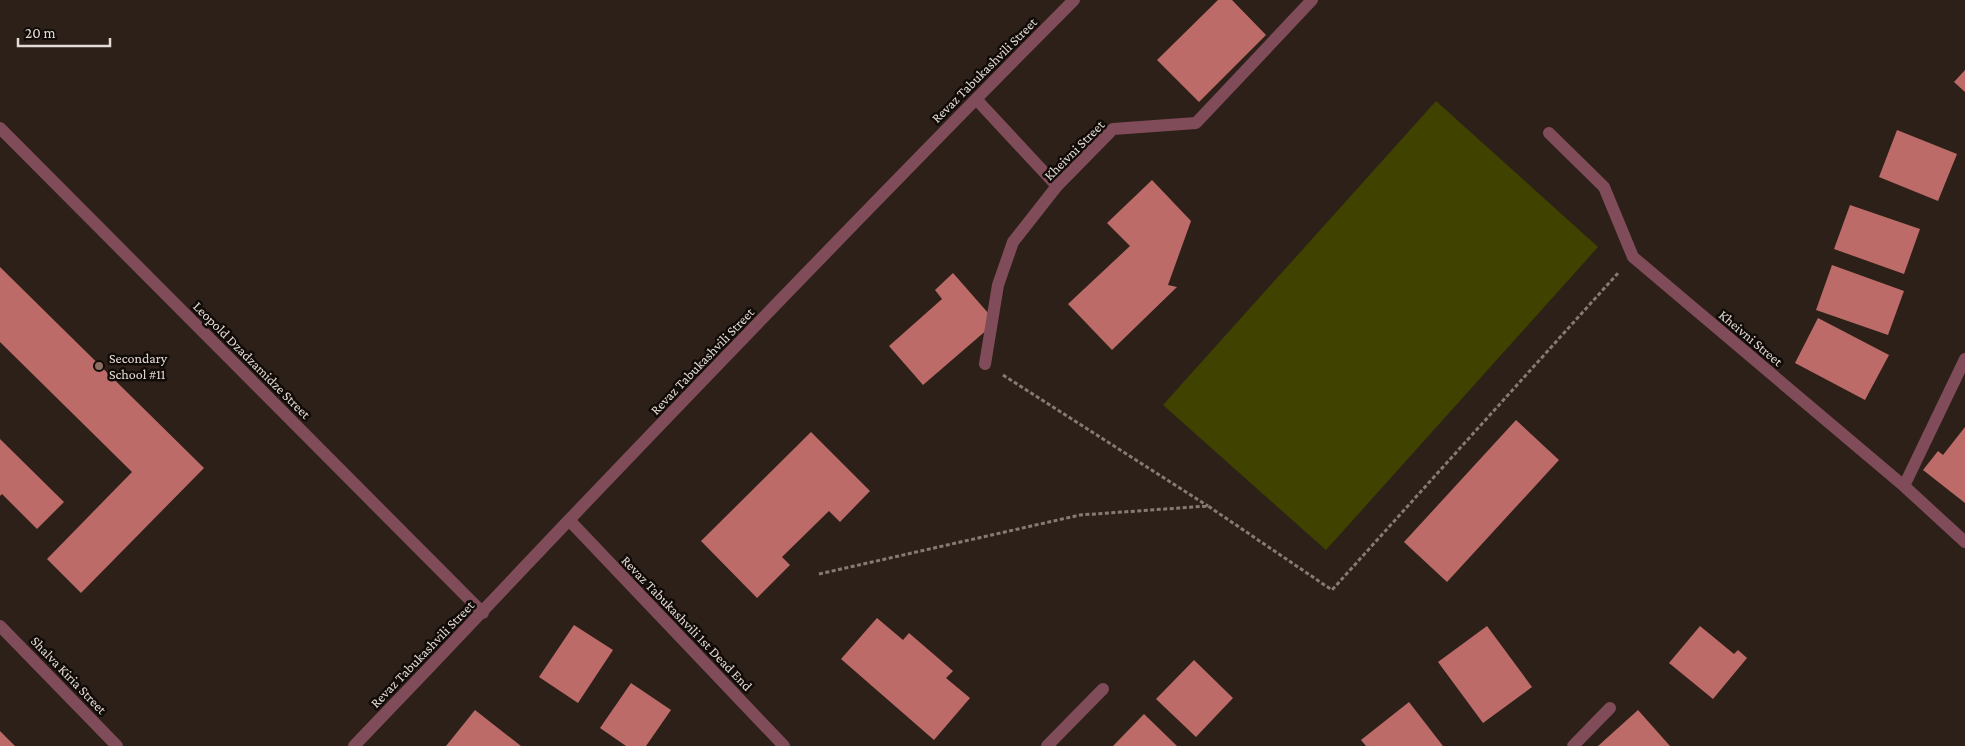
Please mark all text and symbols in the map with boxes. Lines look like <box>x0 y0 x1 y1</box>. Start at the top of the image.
street label: Revaz Tabukashvili Street <box>928 14 1040 126</box>
scale bar <box>18 15 110 47</box>
text: 20 m <box>25 25 56 41</box>
street label: Kheivni Street <box>1041 116 1108 183</box>
street label: Leopold Dzadzamidze Street <box>190 298 314 422</box>
street label: Revaz Tabukashvili Street <box>647 304 757 418</box>
street label: Kheivni Street <box>1716 307 1786 370</box>
place label: Secondary School #11 <box>109 350 168 382</box>
marker: Secondary School #11 <box>93 360 105 372</box>
street label: Revaz Tabukashvili 1st Dead End <box>618 552 756 694</box>
street label: Revaz Tabukashvili Street <box>367 597 477 711</box>
street label: Shalva Kiria Street <box>28 633 110 717</box>

